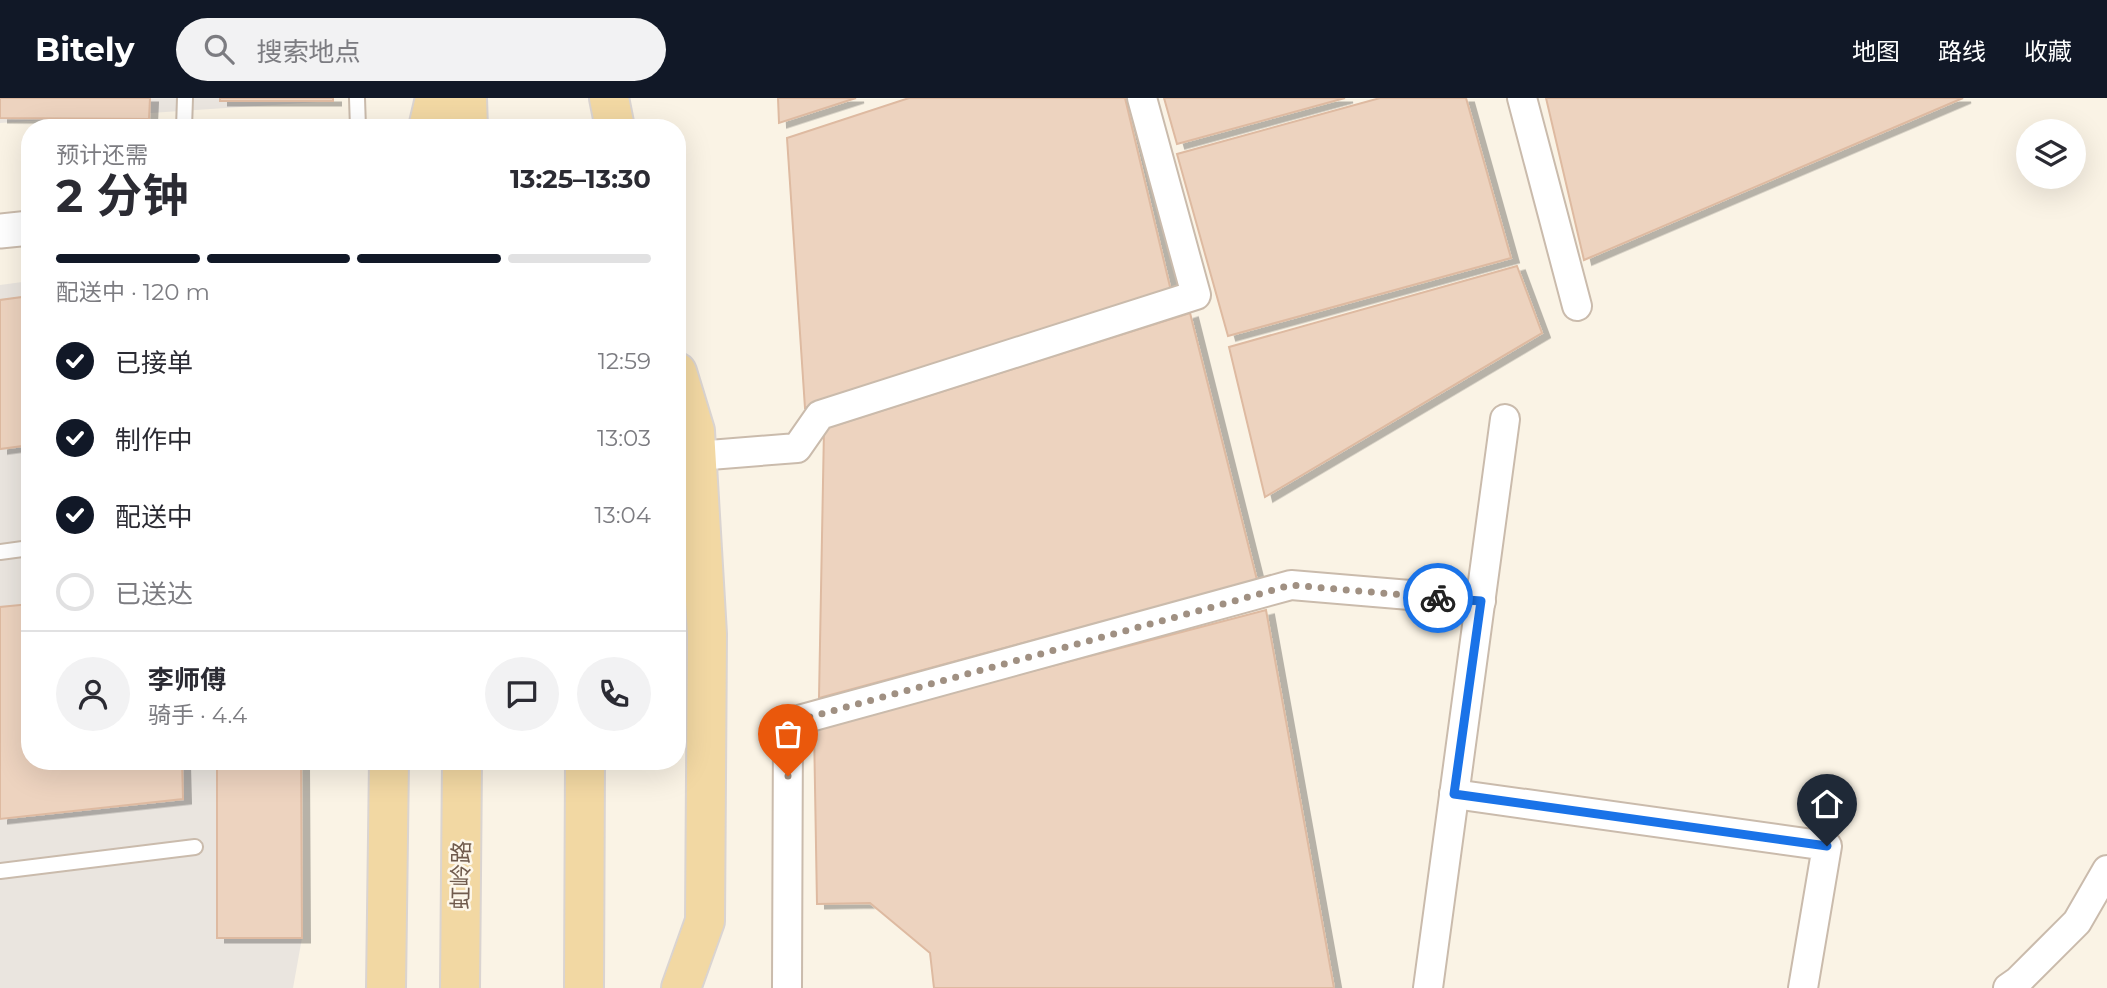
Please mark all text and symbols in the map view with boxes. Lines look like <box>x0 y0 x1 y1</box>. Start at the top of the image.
search box <box>176 18 666 81</box>
text: Bitely <box>35 29 134 69</box>
icon: search <box>200 30 238 68</box>
text: 搜索地点 <box>256 36 360 68</box>
text: 地图 <box>1852 37 1900 66</box>
text: 路线 <box>1938 37 1986 66</box>
text: 收藏 <box>2024 37 2072 66</box>
map controls <box>2016 119 2086 189</box>
button: layers <box>2016 119 2086 189</box>
text: 预计还需 <box>56 141 148 169</box>
text: 13:25–13:30 <box>510 163 651 195</box>
text: 2 分钟 <box>56 167 188 224</box>
text: 配送中 · 120 m <box>56 278 210 306</box>
icon: check <box>56 342 94 380</box>
text: 已接单 <box>115 347 193 379</box>
text: 12:59 <box>598 347 651 375</box>
icon: check <box>56 419 94 457</box>
text: 制作中 <box>115 424 193 456</box>
text: 13:03 <box>597 424 651 452</box>
icon: check <box>56 496 94 534</box>
text: 配送中 <box>115 501 193 533</box>
text: 13:04 <box>594 501 651 529</box>
courier <box>1403 563 1473 633</box>
text: 已送达 <box>115 578 193 610</box>
icon: bike <box>1419 579 1457 617</box>
button: person <box>56 657 130 731</box>
button: chat <box>485 657 559 731</box>
button: phone <box>577 657 651 731</box>
text: 李师傅 <box>148 664 226 696</box>
text: 骑手 · 4.4 <box>148 701 247 729</box>
pin <box>758 704 818 776</box>
icon: bag <box>769 715 807 753</box>
pin <box>1797 774 1857 846</box>
icon: home <box>1808 785 1846 823</box>
street label: 虹岭路 <box>446 840 476 910</box>

